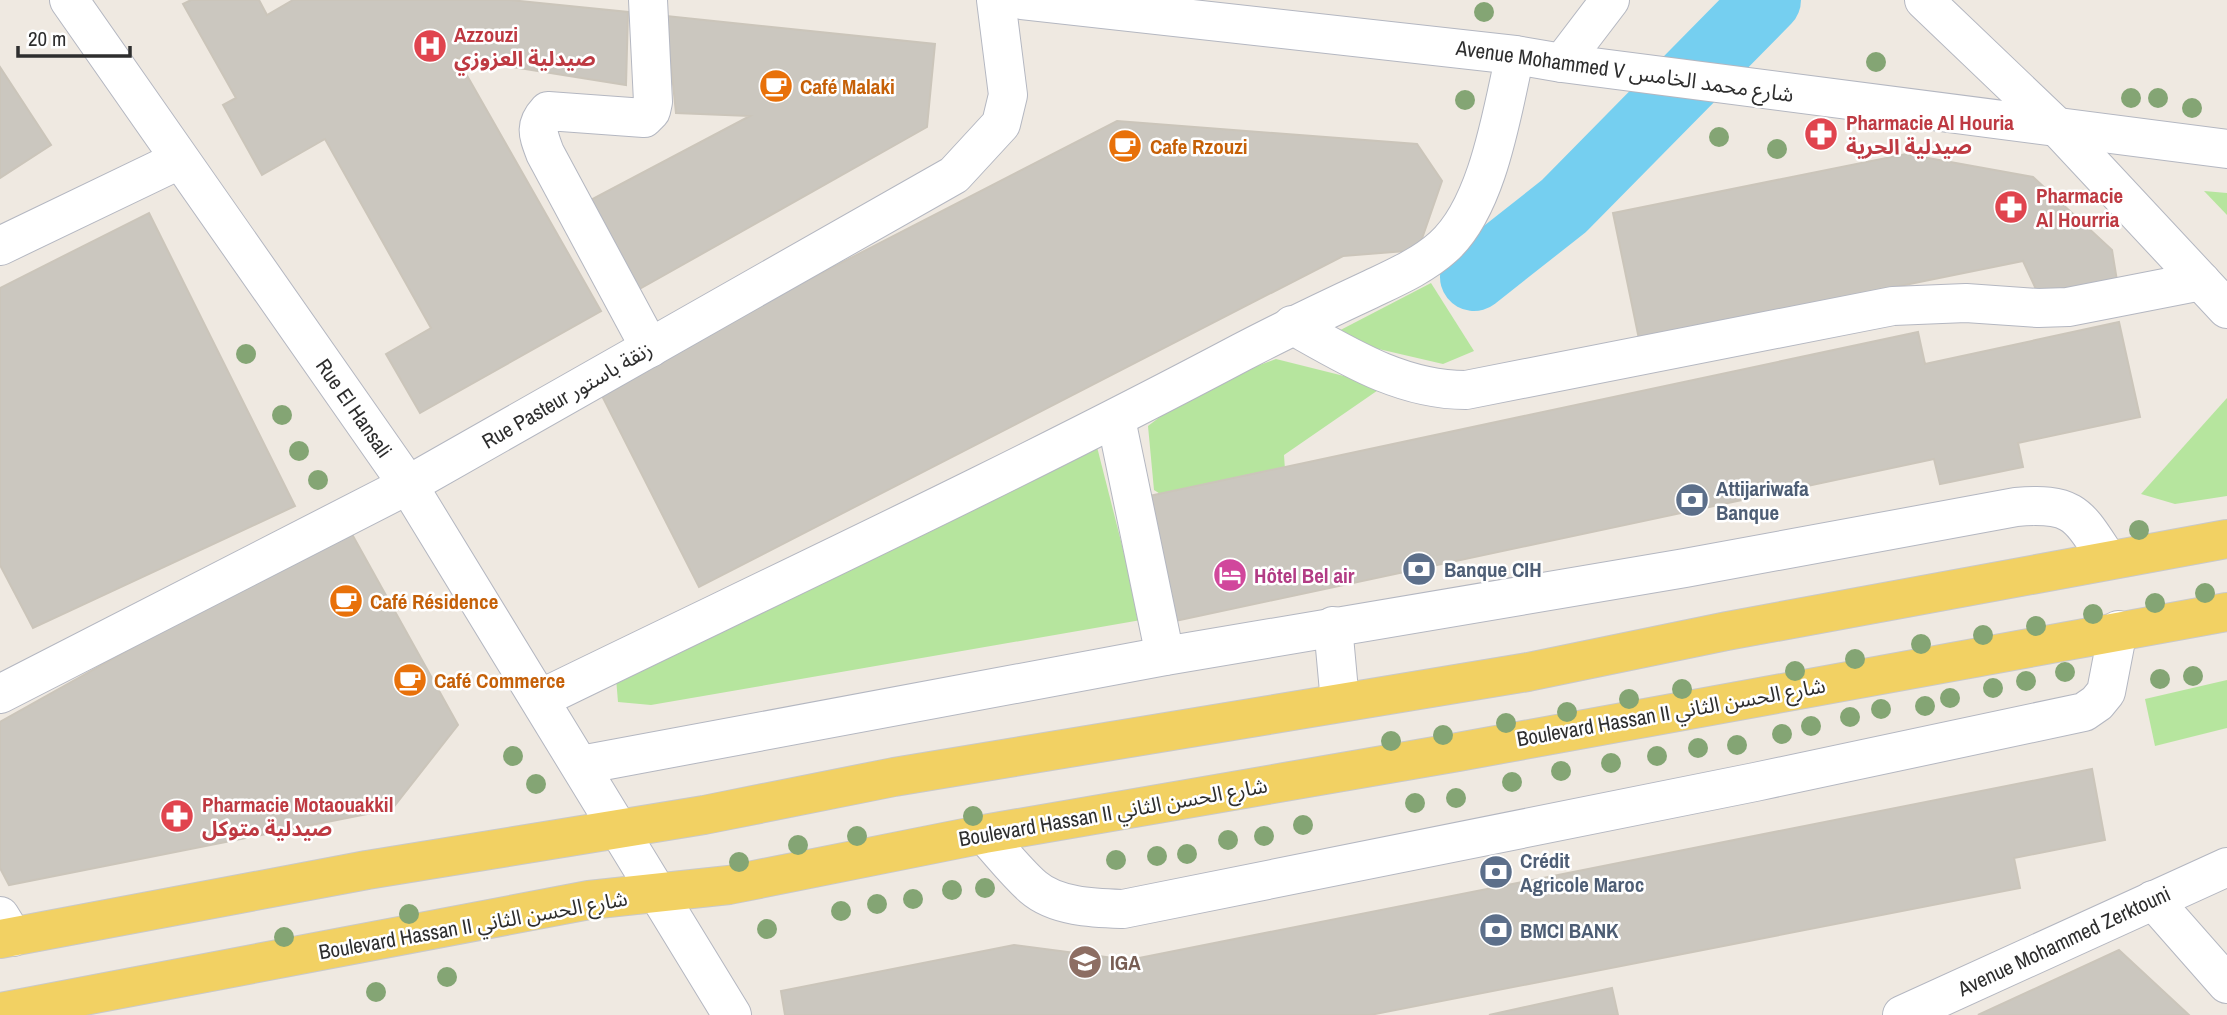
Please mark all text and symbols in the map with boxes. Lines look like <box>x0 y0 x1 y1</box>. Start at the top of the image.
scale bar <box>18 14 130 58</box>
place label: Azzouzi صيدلية العزوزي <box>454 20 596 75</box>
text: 20 m <box>28 24 66 53</box>
hospital icon: Azzouzi صيدلية العزوزي <box>411 27 449 65</box>
street label: Avenue Mohammed V شارع محمد الخامس <box>1453 33 1796 110</box>
cafe icon: Café Malaki <box>757 67 795 105</box>
place label: Café Malaki <box>800 72 895 101</box>
place label: Pharmacie Al Houria صيدلية الحرية <box>1846 108 2014 161</box>
pharmacy icon: Pharmacie Al Houria صيدلية الحرية <box>1802 115 1840 153</box>
cafe icon: Cafe Rzouzi <box>1106 127 1144 165</box>
place label: Cafe Rzouzi <box>1150 132 1248 161</box>
place label: Pharmacie Al Hourria <box>2036 181 2123 234</box>
pharmacy icon: Pharmacie Al Hourria <box>1992 188 2030 226</box>
street label: Rue Pasteur زنقة باستور <box>476 334 658 456</box>
street label: Rue El Hansali <box>309 353 399 463</box>
place label: Attijariwafa Banque <box>1716 474 1809 527</box>
bank icon: Attijariwafa Banque <box>1673 481 1711 519</box>
bank icon: Banque CIH <box>1400 550 1438 588</box>
place label: Banque CIH <box>1444 555 1542 584</box>
hotel icon: Hôtel Bel air <box>1211 556 1249 594</box>
place label: Hôtel Bel air <box>1254 561 1355 590</box>
cafe icon: Café Résidence <box>327 582 365 620</box>
place label: Café Résidence <box>370 587 498 616</box>
cafe icon: Café Commerce <box>391 661 429 699</box>
place label: Café Commerce <box>434 666 565 695</box>
street label: Boulevard Hassan II شارع الحسن الثاني <box>1514 671 1828 755</box>
street label: Boulevard Hassan II شارع الحسن الثاني <box>956 771 1270 855</box>
place label: Pharmacie Motaouakkil صيدلية متوكل <box>202 790 393 843</box>
pharmacy icon: Pharmacie Motaouakkil صيدلية متوكل <box>158 797 196 835</box>
place label: Crédit Agricole Maroc <box>1520 846 1644 899</box>
bank icon: Crédit Agricole Maroc <box>1477 853 1515 891</box>
street label: Avenue Mohammed Zerktouni <box>1952 879 2175 1003</box>
street label: Boulevard Hassan II شارع الحسن الثاني <box>316 884 630 968</box>
bank icon: BMCI BANK <box>1477 911 1515 949</box>
place label: BMCI BANK <box>1520 916 1619 945</box>
school or university icon: IGA <box>1066 943 1104 981</box>
place label: IGA <box>1110 948 1141 977</box>

